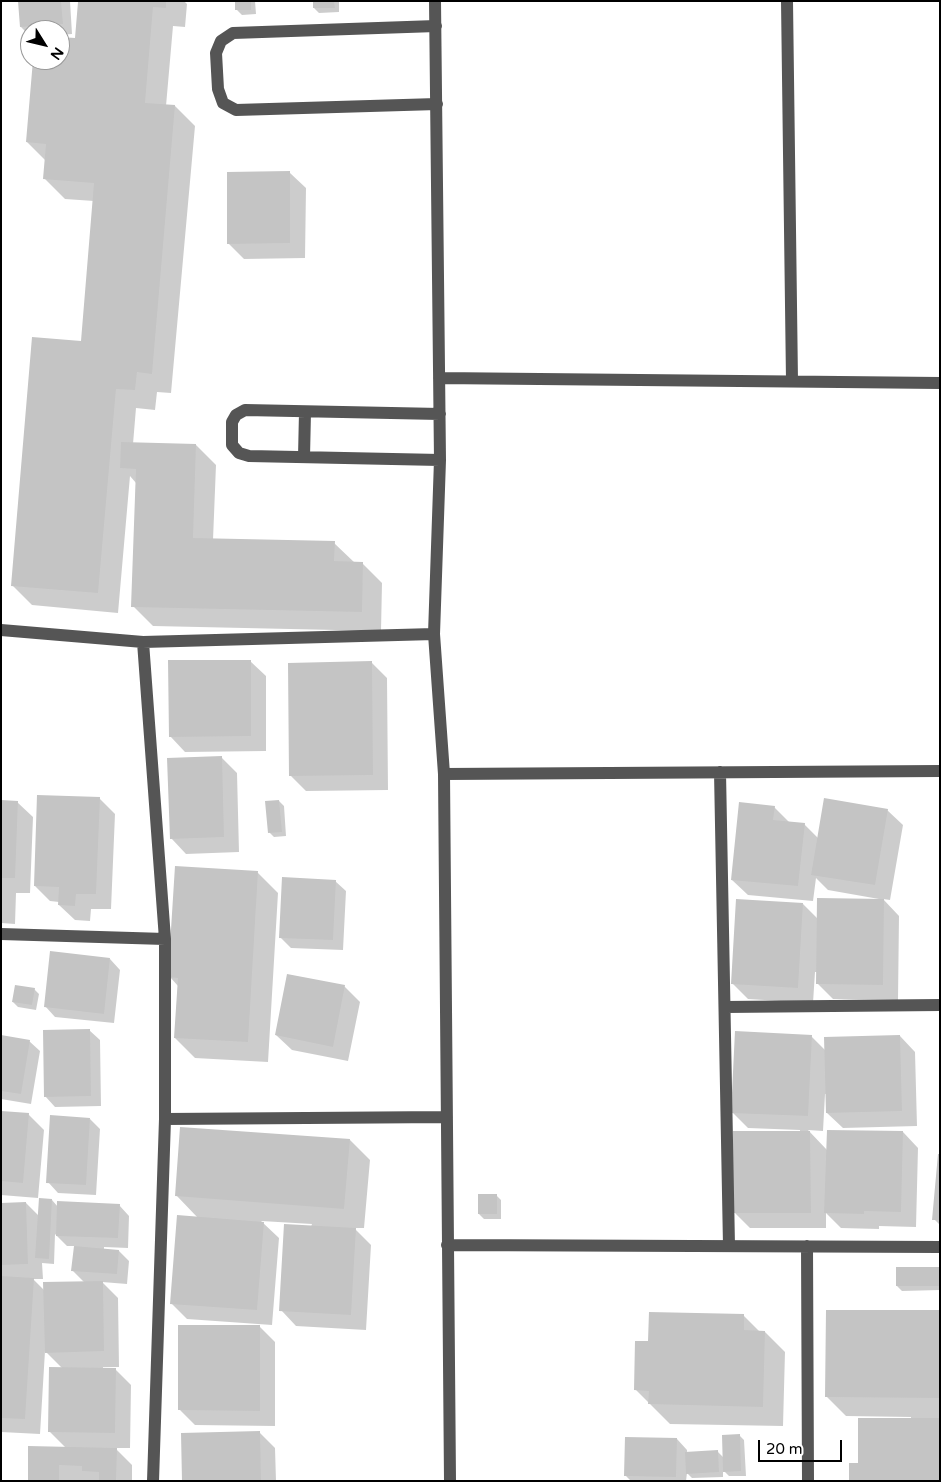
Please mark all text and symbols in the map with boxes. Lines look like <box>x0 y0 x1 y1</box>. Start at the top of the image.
north arrow <box>20 20 70 70</box>
text: N <box>47 44 67 63</box>
scale bar <box>761 1430 845 1462</box>
text: 20 m <box>766 1440 803 1458</box>

